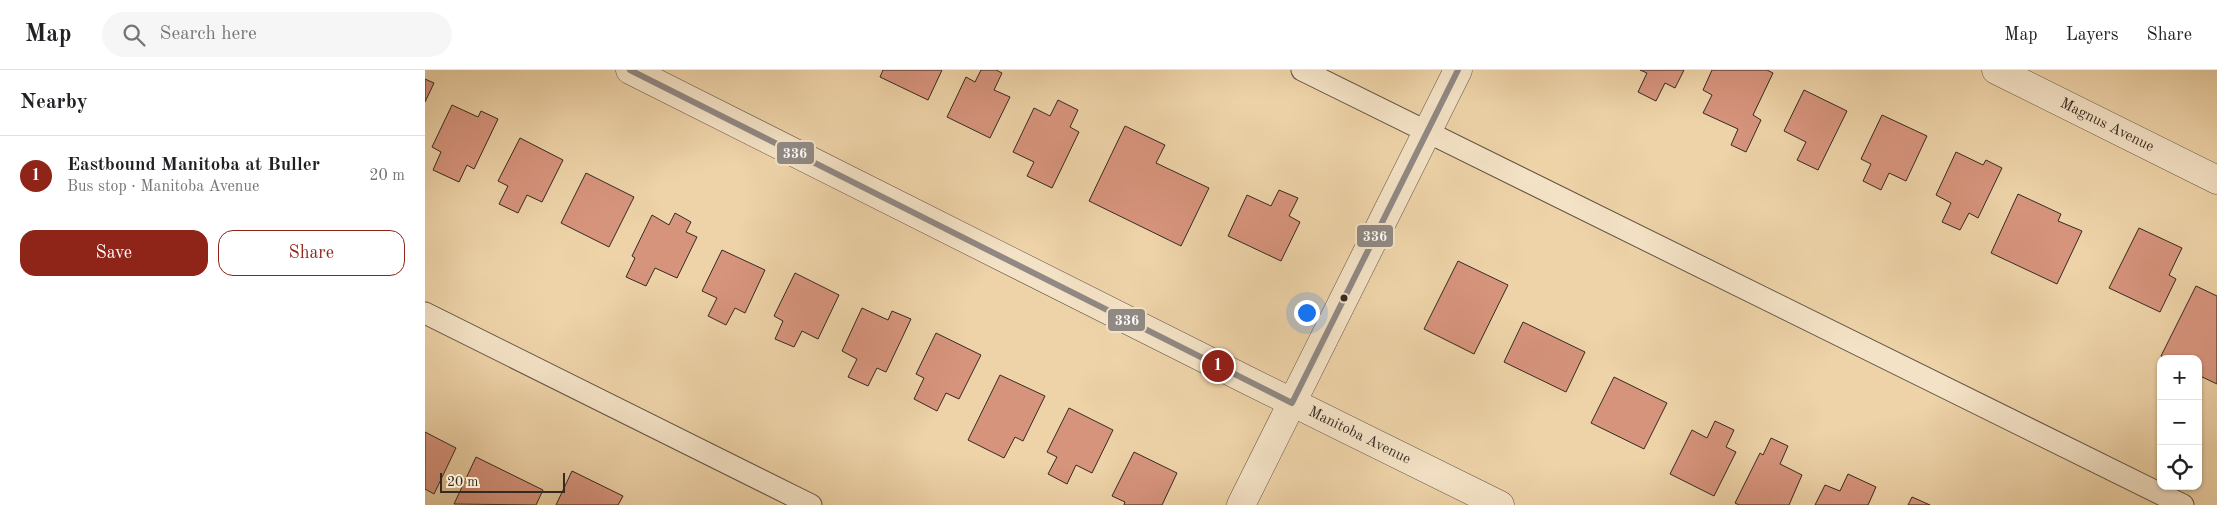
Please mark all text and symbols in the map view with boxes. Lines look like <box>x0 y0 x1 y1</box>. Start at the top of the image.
search box <box>102 12 452 57</box>
icon: search <box>120 21 148 49</box>
text: Map <box>25 23 72 47</box>
text: Search here <box>160 25 257 44</box>
text: Map <box>2004 26 2038 44</box>
text: Layers <box>2066 26 2118 44</box>
text: Share <box>2146 26 2192 44</box>
text: Nearby <box>20 92 88 113</box>
street label: Magnus Avenue <box>2058 96 2156 155</box>
line badge: 336 <box>776 141 815 165</box>
text: 336 <box>783 147 807 161</box>
text: Eastbound Manitoba at Buller <box>67 156 320 175</box>
text: 1 <box>31 168 41 184</box>
text: 20 m <box>369 168 405 184</box>
text: Bus stop · Manitoba Avenue <box>67 179 259 195</box>
line badge: 336 <box>1356 224 1394 248</box>
button: Save <box>20 230 208 276</box>
button: Share <box>218 230 405 276</box>
text: 336 <box>1363 230 1387 244</box>
unlabelled marker <box>1339 293 1349 303</box>
your location <box>1294 300 1320 326</box>
line badge: 336 <box>1107 308 1146 332</box>
text: 336 <box>1115 314 1139 328</box>
pin: 1 <box>1202 347 1234 385</box>
map controls <box>2157 355 2202 490</box>
button: + <box>2157 355 2202 400</box>
button: − <box>2157 400 2202 445</box>
street label: Manitoba Avenue <box>1306 404 1413 467</box>
button: locate <box>2157 445 2202 490</box>
scale bar <box>440 470 565 493</box>
text: 20 m <box>447 475 478 489</box>

